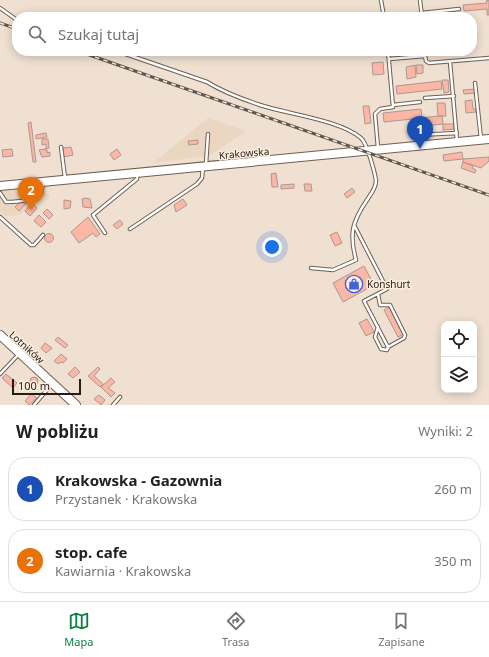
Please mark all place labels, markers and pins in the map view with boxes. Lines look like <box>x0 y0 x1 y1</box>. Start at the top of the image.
pin: 1 <box>407 116 433 149</box>
pin: 2 <box>18 177 44 210</box>
shop icon: Konshurt <box>344 274 364 294</box>
place label: Konshurt <box>367 277 411 291</box>

